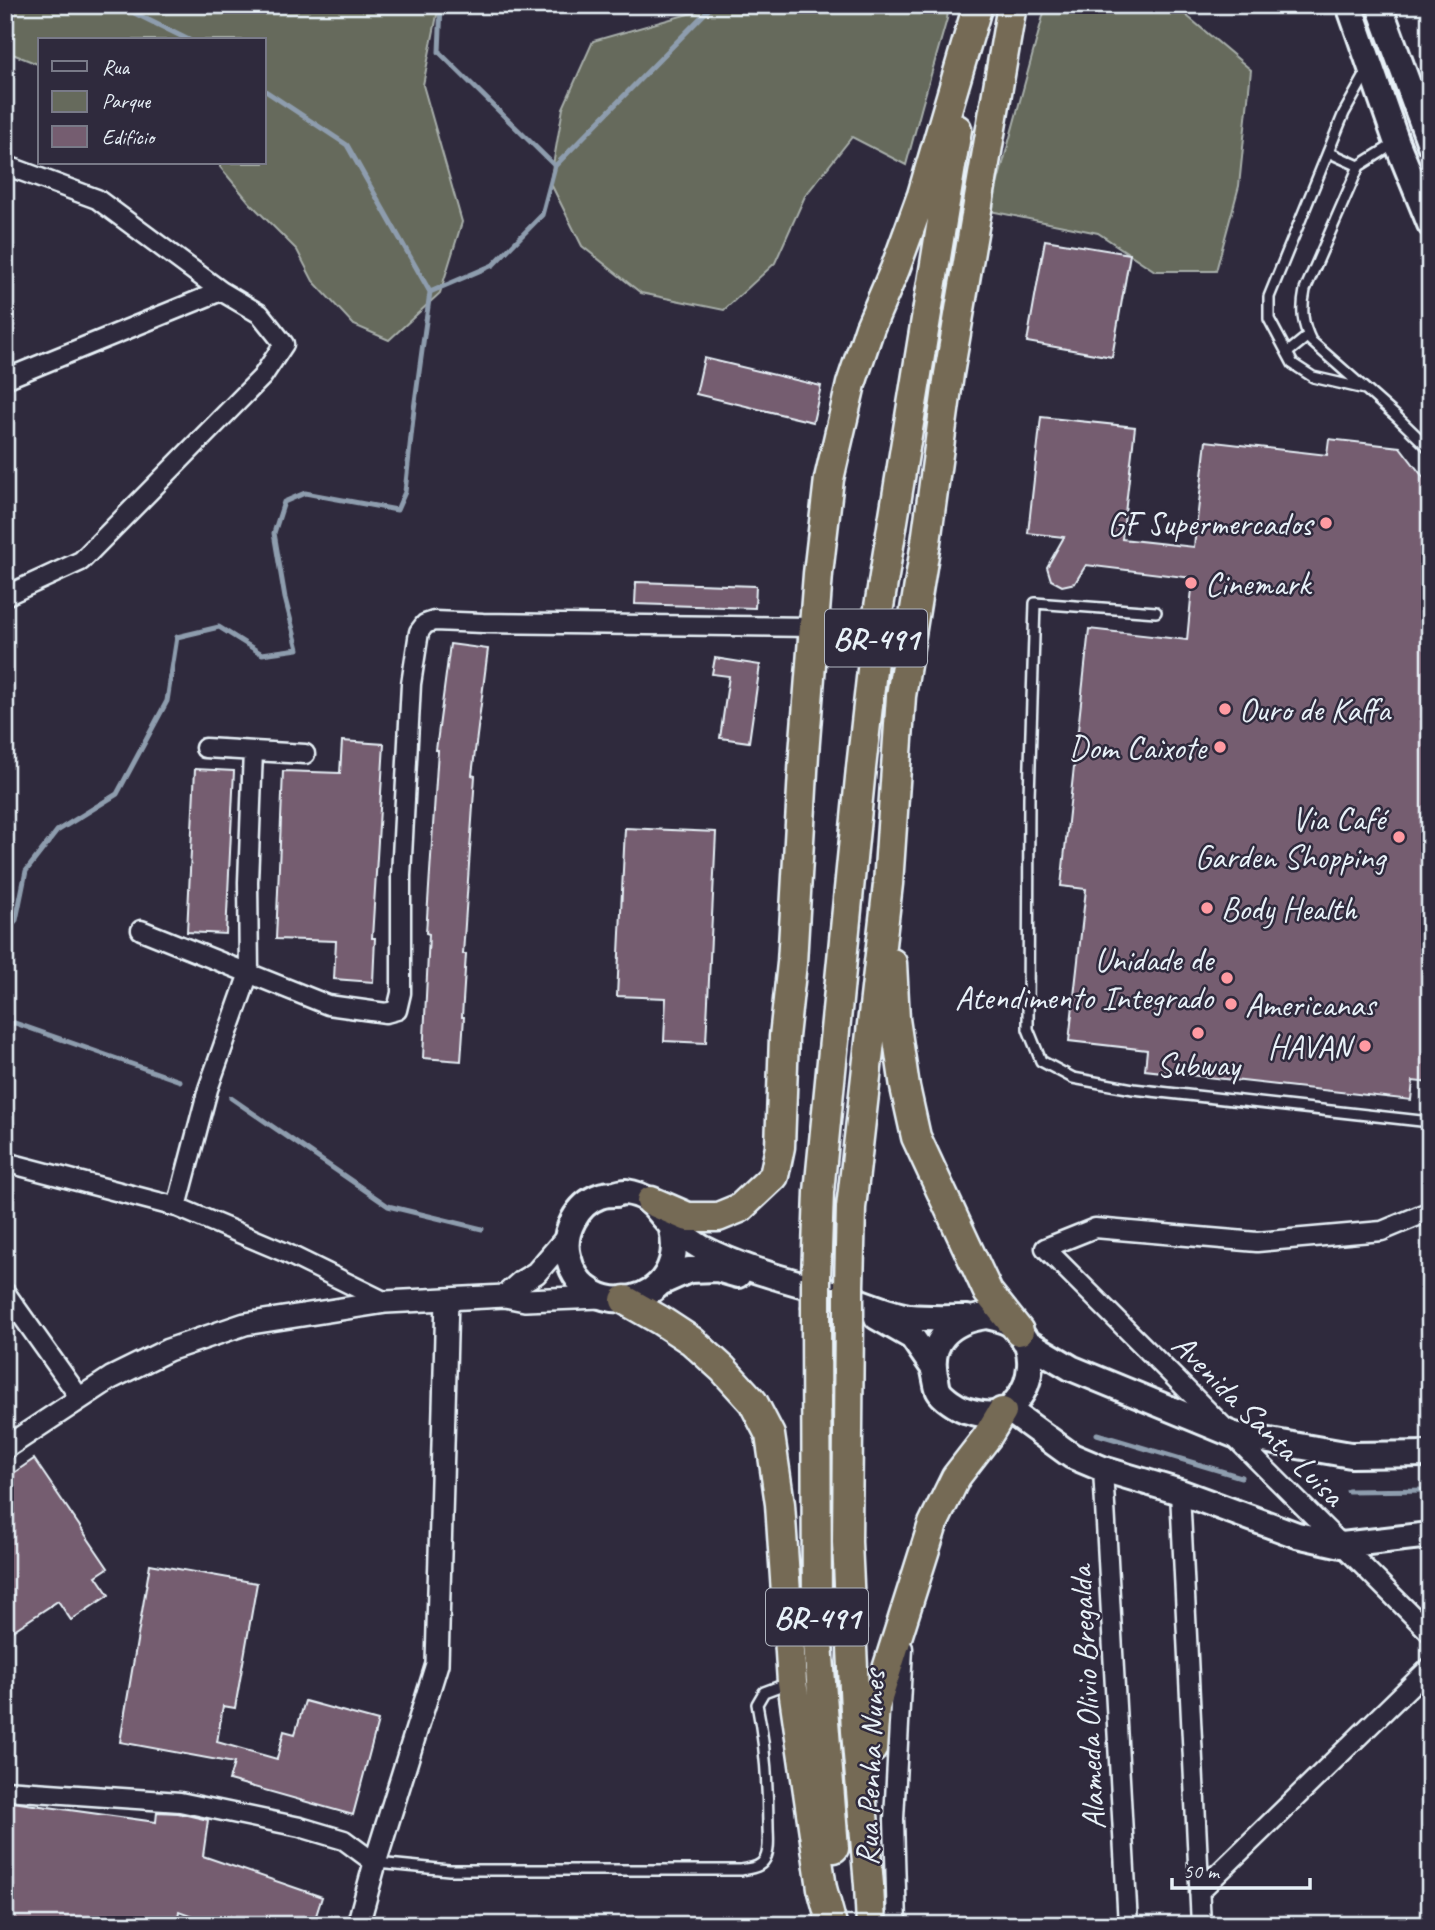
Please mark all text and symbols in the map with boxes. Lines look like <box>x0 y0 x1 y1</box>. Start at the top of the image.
legend <box>38 38 266 164</box>
text: Rua <box>102 54 130 80</box>
text: Parque <box>102 88 151 114</box>
text: Edifício <box>102 124 157 150</box>
place label: GF Supermercados <box>1107 503 1315 545</box>
marker: GF Supermercados <box>1318 515 1334 531</box>
place label: Cinemark <box>1205 563 1313 605</box>
marker: Cinemark <box>1183 575 1199 591</box>
road number: BR-491 <box>825 610 927 666</box>
place label: Ouro de Kaffa <box>1239 689 1392 731</box>
marker: Ouro de Kaffa <box>1217 701 1233 717</box>
place label: Dom Caixote <box>1069 727 1208 769</box>
marker: Dom Caixote <box>1212 739 1228 755</box>
place label: Via Café Garden Shopping <box>1195 798 1390 878</box>
marker: Via Café Garden Shopping <box>1391 829 1407 845</box>
place label: Body Health <box>1221 888 1358 930</box>
marker: Body Health <box>1199 900 1215 916</box>
place label: Unidade de Atendimento Integrado <box>955 939 1215 1019</box>
marker: Unidade de Atendimento Integrado <box>1219 970 1235 986</box>
place label: Americanas <box>1245 984 1378 1026</box>
marker: Americanas <box>1223 996 1239 1012</box>
marker: Subway <box>1190 1025 1206 1041</box>
place label: HAVAN <box>1268 1026 1355 1068</box>
marker: HAVAN <box>1357 1038 1373 1054</box>
place label: Subway <box>1156 1044 1242 1086</box>
street label: Avenida Santa Luisa <box>1163 1324 1355 1516</box>
street label: Alameda Olivio Bregalda <box>1059 1562 1115 1831</box>
road number: BR-491 <box>766 1588 868 1646</box>
street label: Rua Penha Nunes <box>846 1667 894 1867</box>
scale bar <box>1172 1846 1311 1890</box>
text: 50 m <box>1183 1858 1221 1884</box>

